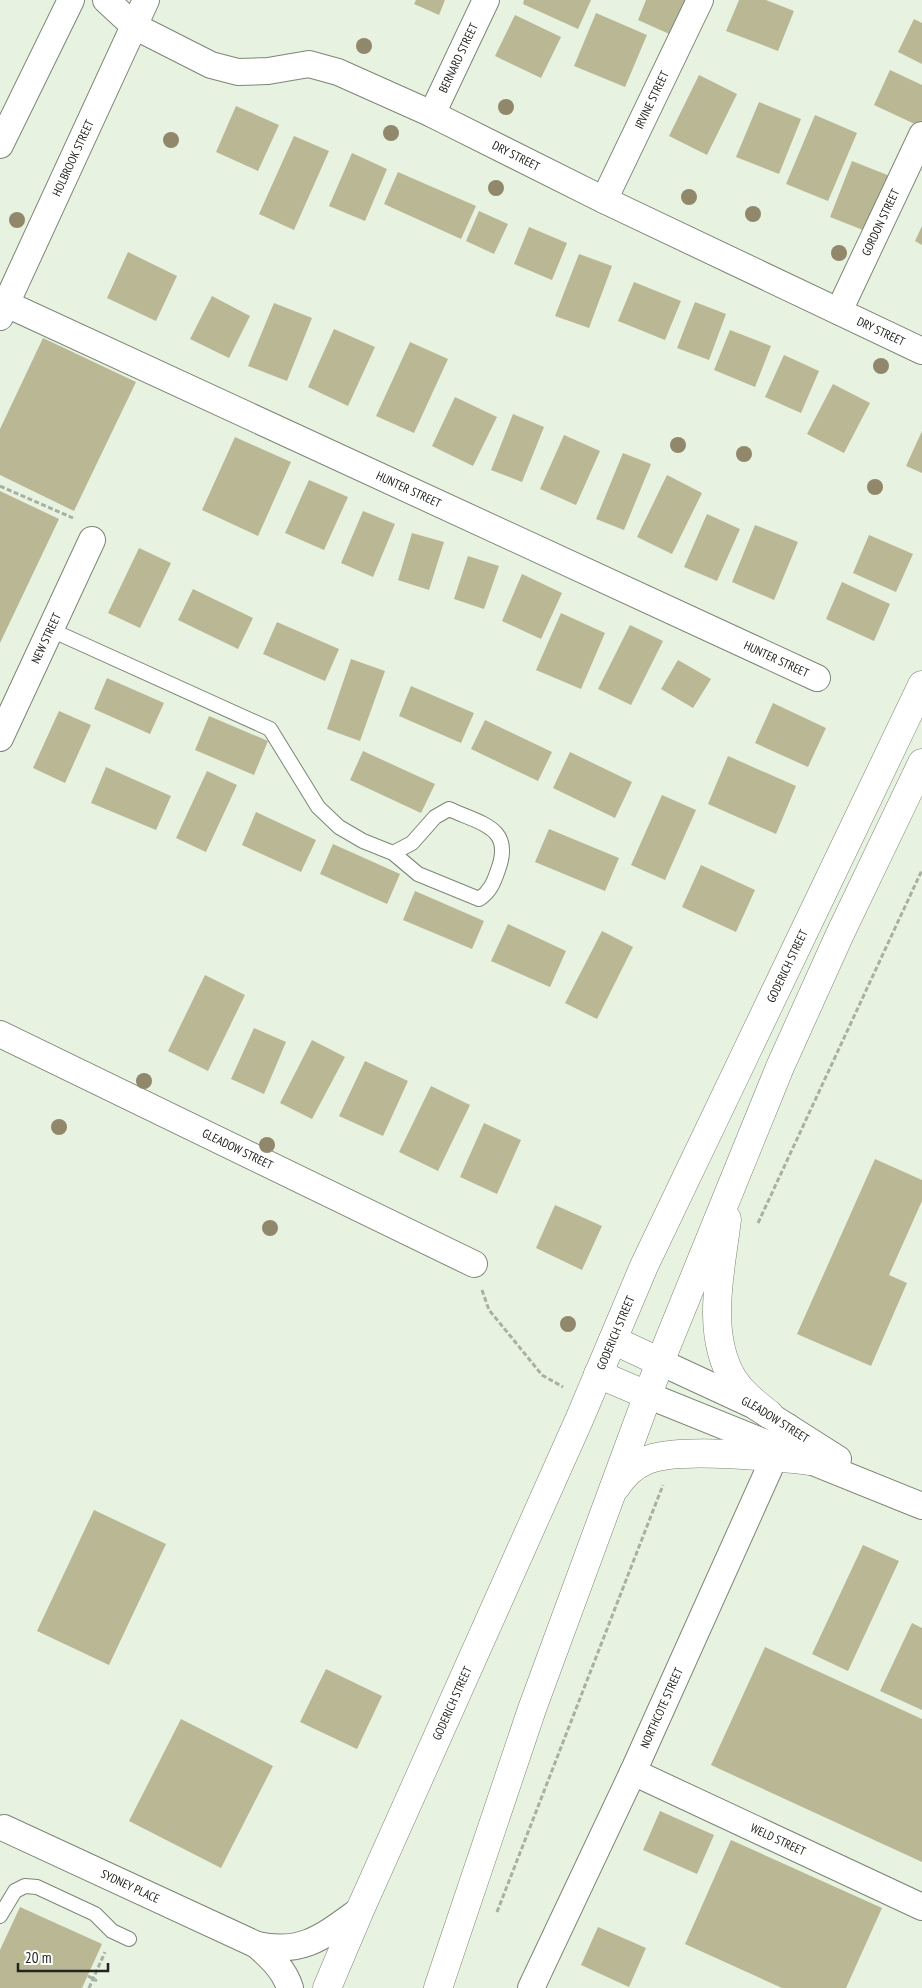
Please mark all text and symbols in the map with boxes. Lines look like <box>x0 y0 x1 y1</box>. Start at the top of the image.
street label: BERNARD STREET <box>435 20 481 95</box>
street label: IRVINE STREET <box>631 68 672 131</box>
street label: HOLBROOK STREET <box>49 117 97 198</box>
street label: DRY STREET <box>490 137 543 174</box>
street label: GORDON STREET <box>858 186 903 258</box>
street label: DRY STREET <box>855 313 908 349</box>
street label: HUNTER STREET <box>374 468 444 511</box>
street label: NEW STREET <box>28 610 64 666</box>
street label: HUNTER STREET <box>742 637 812 681</box>
street label: GODERICH STREET <box>763 926 811 1005</box>
street label: GLEADOW STREET <box>200 1125 276 1173</box>
street label: GODERICH STREET <box>593 1293 638 1372</box>
street label: GLEADOW STREET <box>739 1393 813 1446</box>
street label: GODERICH STREET <box>429 1664 475 1742</box>
street label: NORTHCOTE STREET <box>637 1665 686 1750</box>
street label: WELD STREET <box>748 1820 809 1859</box>
street label: SYDNEY PLACE <box>99 1866 162 1906</box>
scale bar <box>18 1940 108 1972</box>
text: 20 m <box>25 1948 51 1967</box>

